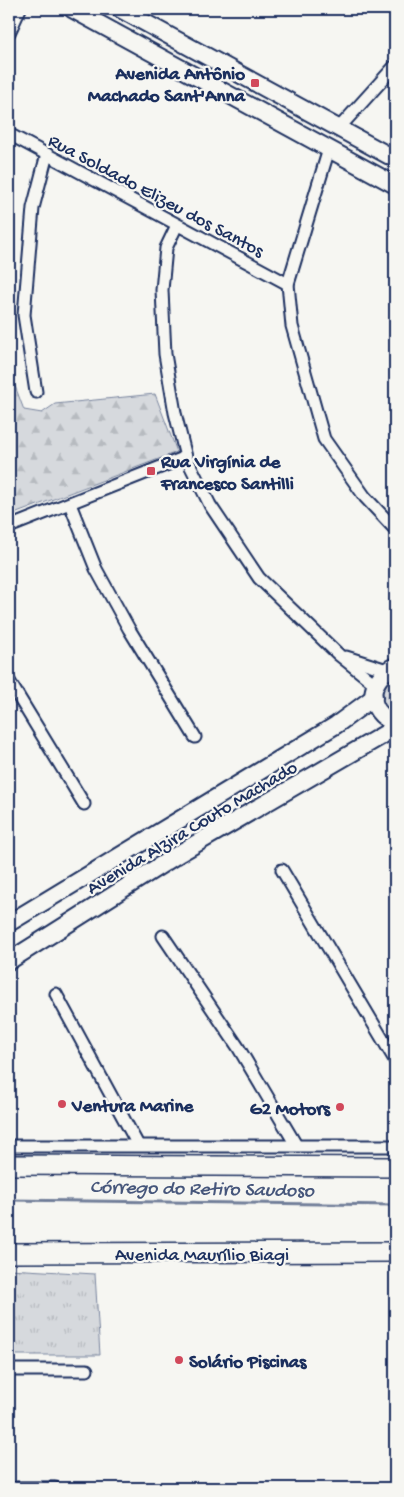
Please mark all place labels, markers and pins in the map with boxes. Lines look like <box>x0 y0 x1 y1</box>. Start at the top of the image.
place label: Avenida Antônio Machado Sant'Anna <box>88 64 246 109</box>
marker: Avenida Antônio Machado Sant'Anna <box>249 77 261 89</box>
place label: Rua Virgínia de Francesco Santilli <box>160 452 294 497</box>
marker: Rua Virgínia de Francesco Santilli <box>145 465 157 477</box>
place label: Ventura Marine <box>71 1096 194 1119</box>
marker: Ventura Marine <box>56 1098 68 1110</box>
place label: G2 Motors <box>250 1099 331 1122</box>
marker: G2 Motors <box>334 1101 346 1113</box>
place label: Solário Piscinas <box>189 1352 307 1375</box>
marker: Solário Piscinas <box>173 1354 185 1366</box>

